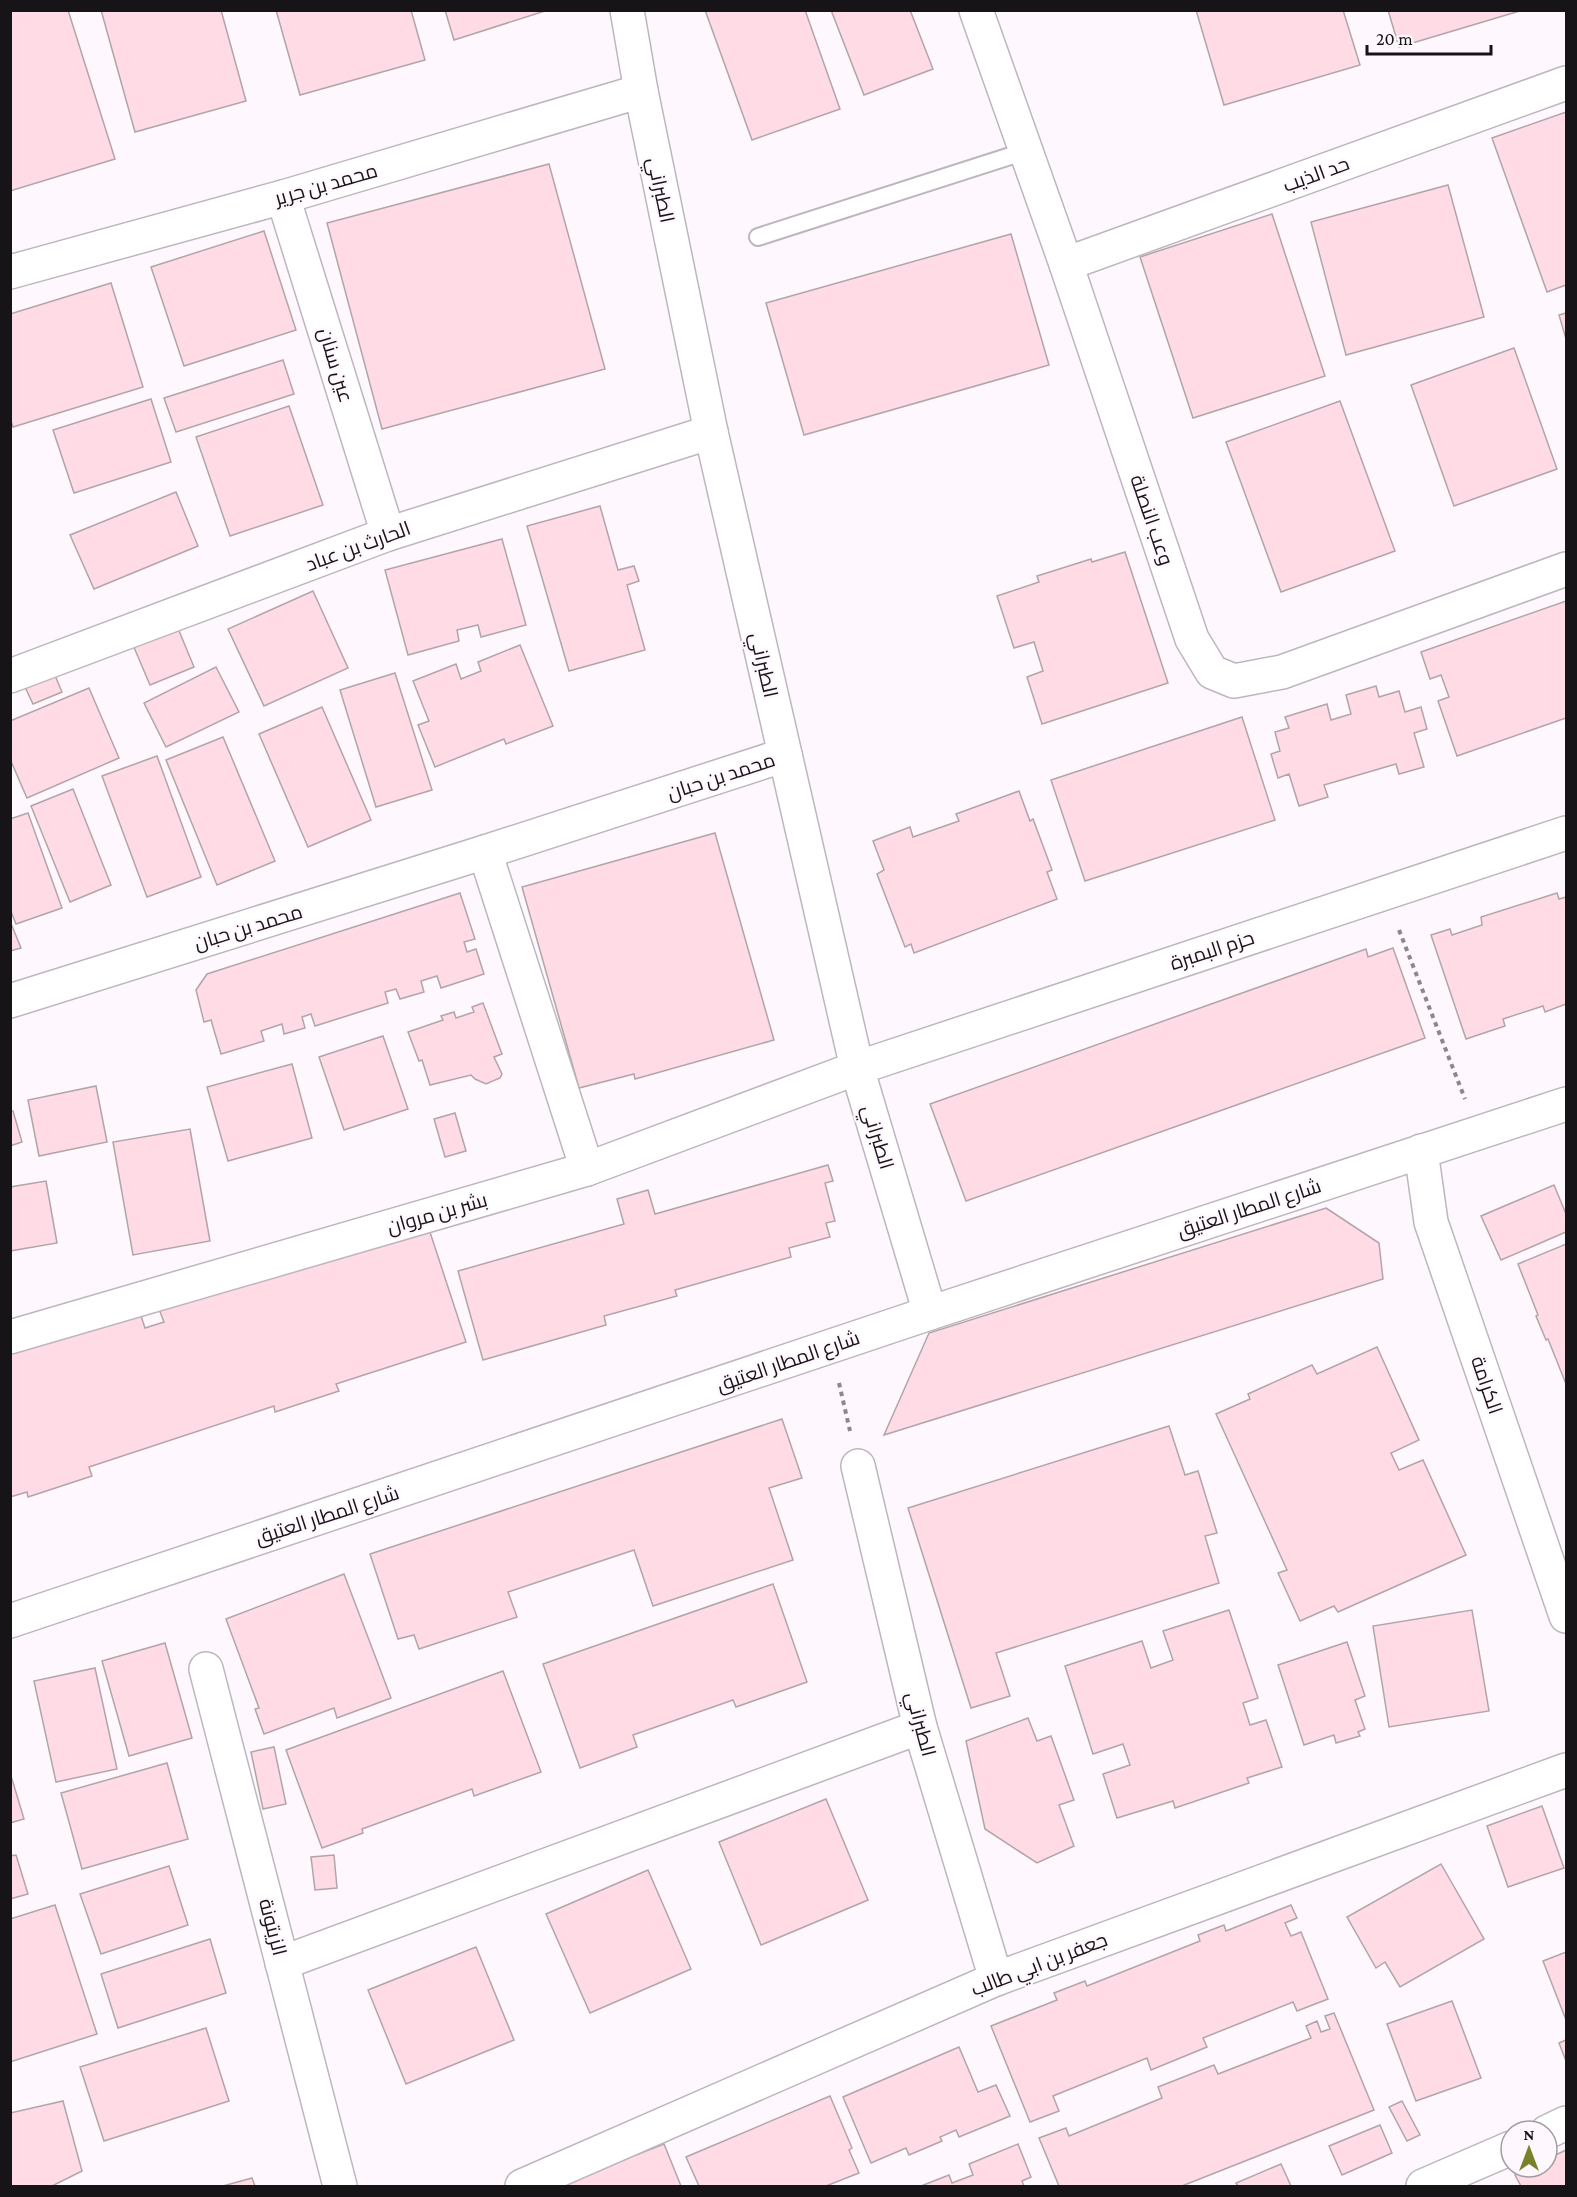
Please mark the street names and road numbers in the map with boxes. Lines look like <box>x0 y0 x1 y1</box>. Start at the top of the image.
street label: حد الذيب <box>1280 152 1352 196</box>
street label: الطبراني <box>638 155 679 226</box>
street label: محمد بن جرير <box>271 159 381 211</box>
street label: عين سنان <box>312 325 358 406</box>
street label: وعب النصلة <box>1125 472 1178 569</box>
street label: الحارث بن عباد <box>303 517 414 577</box>
street label: الطبراني <box>741 630 782 701</box>
street label: محمد بن حبان <box>664 748 778 806</box>
street label: محمد بن حبان <box>191 900 305 956</box>
street label: حزم البمبرة <box>1167 926 1258 977</box>
street label: الطبراني <box>853 1102 898 1173</box>
street label: شارع المطار العتيق <box>1174 1174 1325 1244</box>
street label: بشر بن مروان <box>384 1188 490 1240</box>
street label: شارع المطار العتيق <box>713 1326 863 1399</box>
street label: الكرامة <box>1466 1353 1507 1417</box>
street label: شارع المطار العتيق <box>252 1481 403 1551</box>
street label: الطبراني <box>897 1689 940 1760</box>
street label: الزيتونة <box>254 1896 291 1958</box>
street label: جعفر بن ابي طالب <box>968 1928 1112 2005</box>

